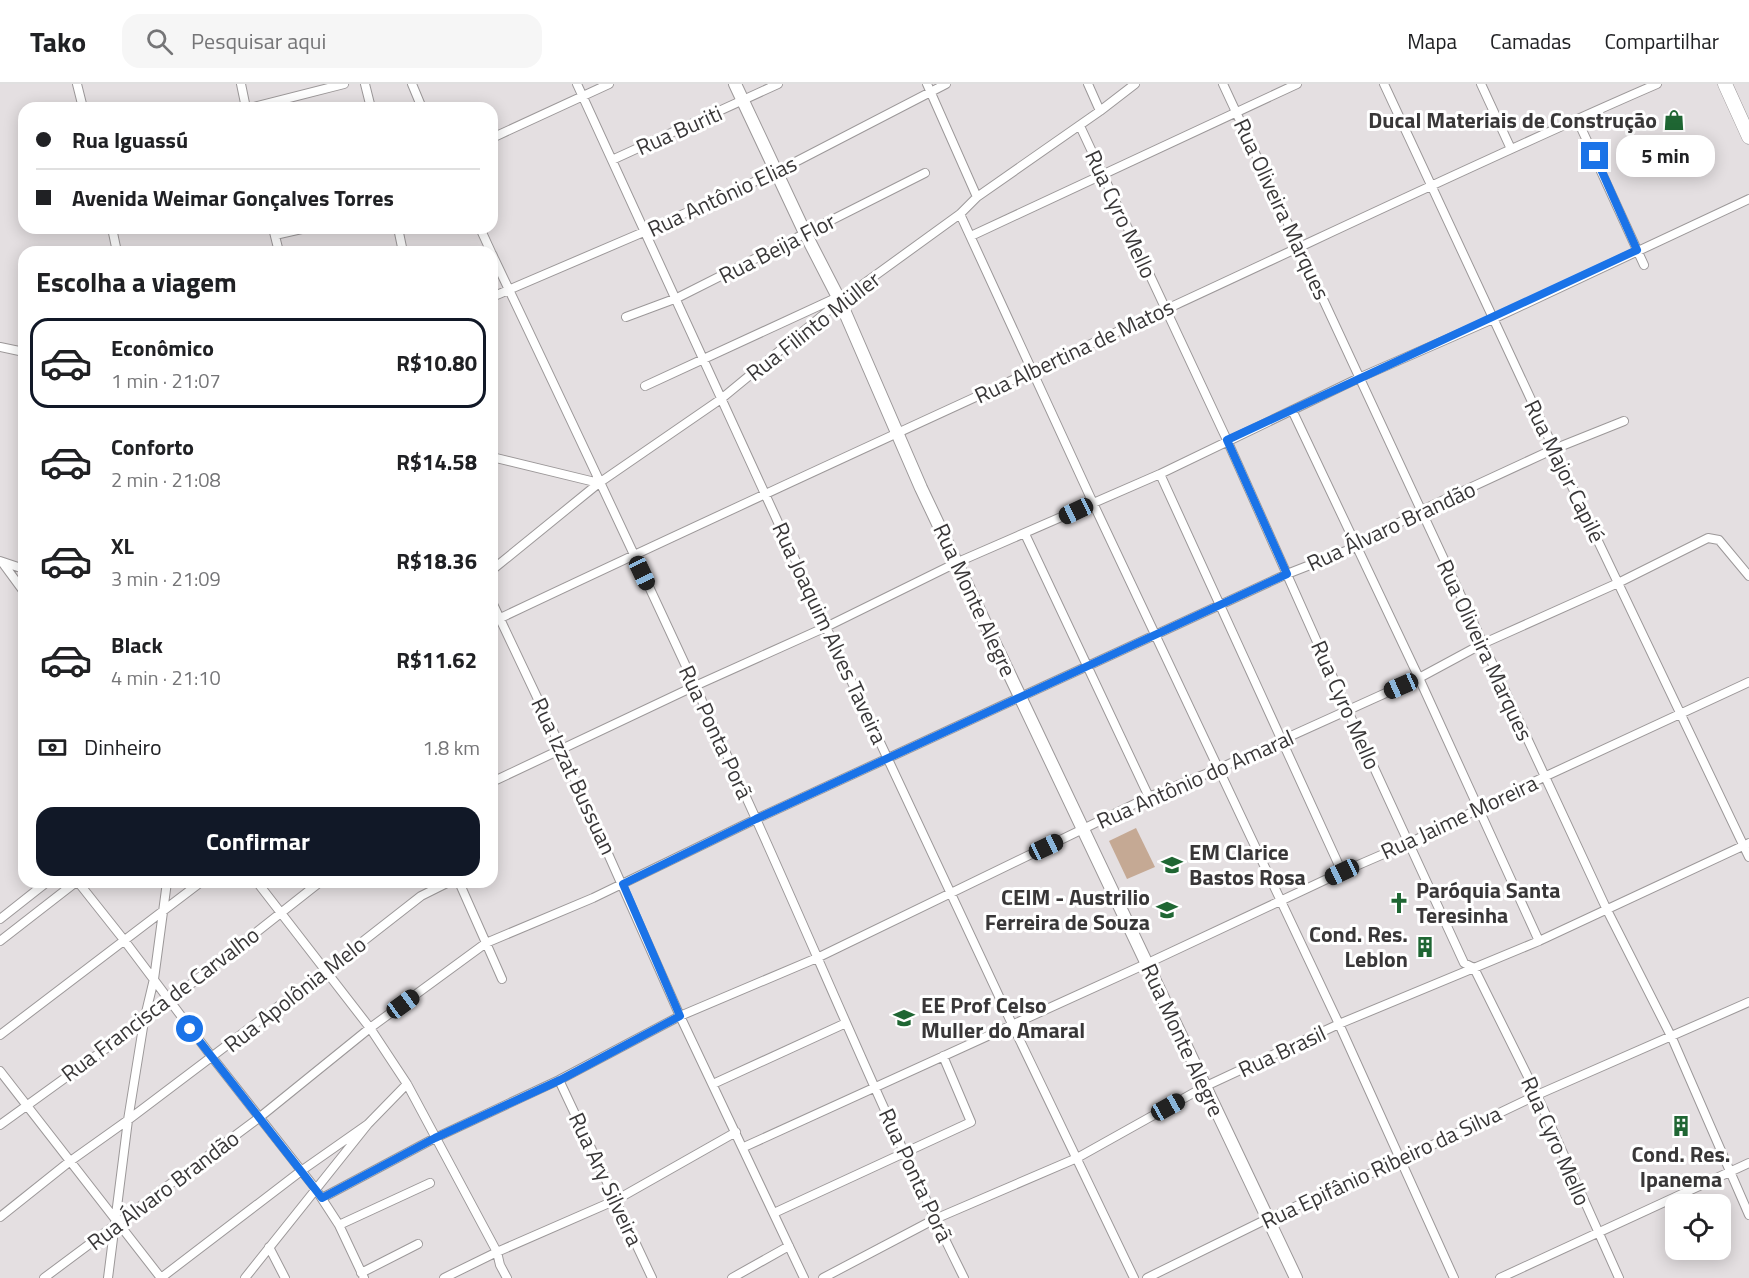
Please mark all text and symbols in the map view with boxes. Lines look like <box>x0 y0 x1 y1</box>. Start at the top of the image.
search box <box>122 14 542 68</box>
text: Tako <box>30 20 86 63</box>
text: Pesquisar aqui <box>191 24 326 58</box>
icon: search <box>143 25 176 58</box>
text: Mapa <box>1407 25 1457 57</box>
text: Camadas <box>1490 25 1571 57</box>
text: Compartilhar <box>1604 25 1719 57</box>
street label: Rua Buriti <box>630 96 728 164</box>
place label: Ducal Materiais de Construção <box>1368 103 1657 137</box>
shop icon: Ducal Materiais de Construção <box>1662 108 1686 132</box>
street label: Rua Oliveira Marques <box>1225 113 1339 305</box>
text: Rua Iguassú <box>72 123 188 157</box>
callout: 5 min <box>1616 135 1715 177</box>
text: 5 min <box>1641 140 1690 171</box>
route end <box>1581 142 1608 169</box>
street label: Rua Cyro Mello <box>1076 144 1166 284</box>
street label: Rua Antônio Elias <box>642 146 802 246</box>
text: Avenida Weimar Gonçalves Torres <box>72 181 394 215</box>
street label: Rua Beija Flor <box>713 204 842 292</box>
text: Escolha a viagem <box>36 261 237 302</box>
street label: Rua Filinto Müller <box>739 262 888 389</box>
street label: Rua Albertina de Matos <box>969 290 1179 412</box>
text: Econômico <box>111 331 214 365</box>
icon: car <box>39 336 93 390</box>
text: R$10.80 <box>396 346 477 380</box>
text: 1 min · 21:07 <box>111 365 221 396</box>
street label: Rua Major Capilé <box>1516 394 1614 548</box>
text: Conforto <box>111 430 194 464</box>
icon: car <box>39 435 93 489</box>
text: R$14.58 <box>396 445 477 479</box>
text: 2 min · 21:08 <box>111 464 221 495</box>
street label: Rua Álvaro Brandão <box>1301 472 1481 580</box>
car <box>1056 495 1096 527</box>
street label: Rua Joaquim Alves Taveira <box>764 516 896 750</box>
street label: Rua Monte Alegre <box>925 518 1025 682</box>
text: XL <box>111 529 134 563</box>
icon: car <box>39 534 93 588</box>
text: R$18.36 <box>396 544 477 578</box>
car <box>626 553 658 593</box>
street label: Rua Oliveira Marques <box>1428 554 1542 746</box>
text: 3 min · 21:09 <box>111 563 221 594</box>
text: Black <box>111 628 163 662</box>
icon: car <box>39 633 93 687</box>
street label: Rua Cyro Mello <box>1302 635 1390 775</box>
text: R$11.62 <box>396 643 477 677</box>
street label: Rua Ponta Porã <box>670 659 762 805</box>
text: 4 min · 21:10 <box>111 662 221 693</box>
car <box>1381 670 1421 702</box>
street label: Rua Izzat Bussuan <box>523 692 625 860</box>
street label: Rua Antônio do Amaral <box>1091 720 1299 838</box>
text: Dinheiro <box>84 730 162 764</box>
icon: cash <box>36 731 69 764</box>
text: 1.8 km <box>423 732 480 763</box>
street label: Rua Jaime Moreira <box>1375 766 1543 868</box>
button: Confirmar <box>36 807 480 876</box>
car <box>1026 831 1066 863</box>
place label: EM Clarice Bastos Rosa <box>1189 835 1306 894</box>
school or university icon: EM Clarice Bastos Rosa <box>1160 853 1184 877</box>
car <box>1322 856 1362 888</box>
place label: Paróquia Santa Teresinha <box>1416 873 1560 932</box>
place label: CEIM - Austrilio Ferreira de Souza <box>985 880 1150 939</box>
church icon: Paróquia Santa Teresinha <box>1387 891 1411 915</box>
school or university icon: CEIM - Austrilio Ferreira de Souza <box>1155 898 1179 922</box>
place label: Cond. Res. Leblon <box>1309 917 1408 976</box>
street label: Rua Francisca de Carvalho <box>54 918 266 1090</box>
street label: Rua Apolônia Melo <box>216 927 374 1061</box>
building icon: Cond. Res. Leblon <box>1413 935 1437 959</box>
street label: Rua Monte Alegre <box>1133 958 1233 1122</box>
car <box>383 986 423 1022</box>
place label: EE Prof Celso Muller do Amaral <box>921 988 1085 1047</box>
school or university icon: EE Prof Celso Muller do Amaral <box>892 1006 916 1030</box>
route start <box>176 1015 203 1042</box>
street label: Rua Brasil <box>1233 1016 1331 1086</box>
street label: Rua Cyro Mello <box>1512 1071 1600 1211</box>
car <box>1148 1090 1188 1124</box>
street label: Rua Epifânio Ribeiro da Silva <box>1255 1096 1507 1238</box>
street label: Rua Ponta Porã <box>870 1102 962 1248</box>
street label: Rua Ary Silveira <box>560 1107 652 1251</box>
building icon: Cond. Res. Ipanema <box>1669 1114 1693 1138</box>
street label: Rua Álvaro Brandão <box>80 1121 246 1259</box>
place label: Cond. Res. Ipanema <box>1632 1137 1730 1196</box>
map controls <box>1665 1194 1731 1260</box>
button: locate <box>1665 1194 1731 1260</box>

